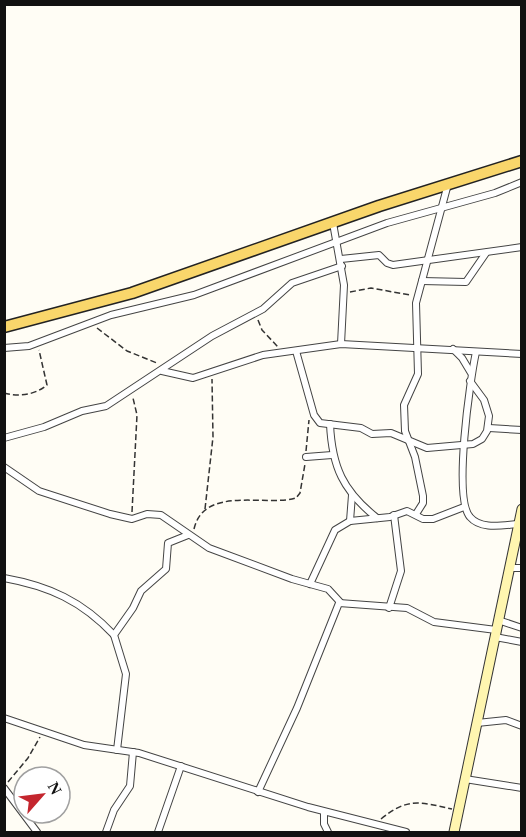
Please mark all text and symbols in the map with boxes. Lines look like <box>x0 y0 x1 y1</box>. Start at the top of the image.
north arrow <box>12 765 72 825</box>
text: N <box>45 779 65 798</box>

